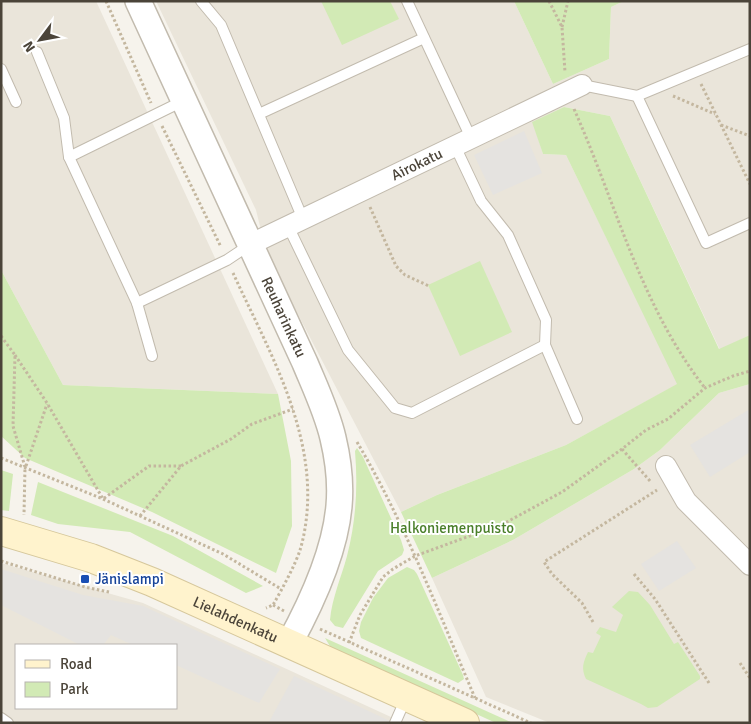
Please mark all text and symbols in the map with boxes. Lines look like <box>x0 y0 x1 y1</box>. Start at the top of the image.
north arrow <box>15 15 65 65</box>
text: N <box>20 38 39 55</box>
street label: Airokatu <box>388 144 445 184</box>
street label: Reuharinkatu <box>257 274 310 360</box>
park label: Halkoniemenpuisto <box>390 519 514 537</box>
place label: Jänislampi <box>95 570 164 588</box>
marker: Jänislampi <box>79 573 91 585</box>
street label: Lielahdenkatu <box>190 593 281 647</box>
legend <box>15 644 178 709</box>
text: Road <box>60 655 92 673</box>
text: Park <box>60 680 89 698</box>

